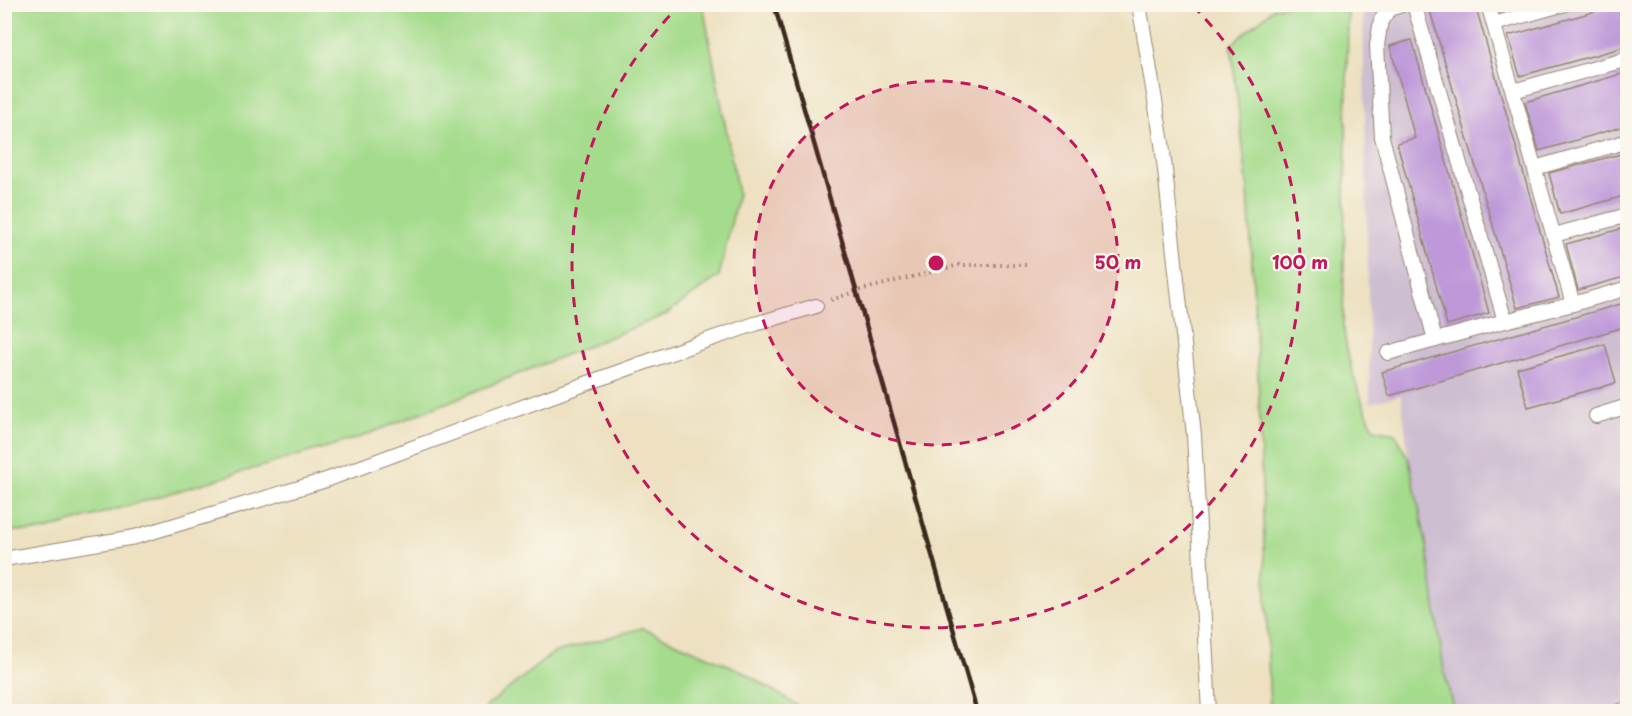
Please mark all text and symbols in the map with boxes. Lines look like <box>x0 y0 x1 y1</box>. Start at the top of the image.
text: 50 m <box>1095 248 1141 275</box>
text: 100 m <box>1272 248 1328 275</box>
centre of rings <box>926 253 946 273</box>

